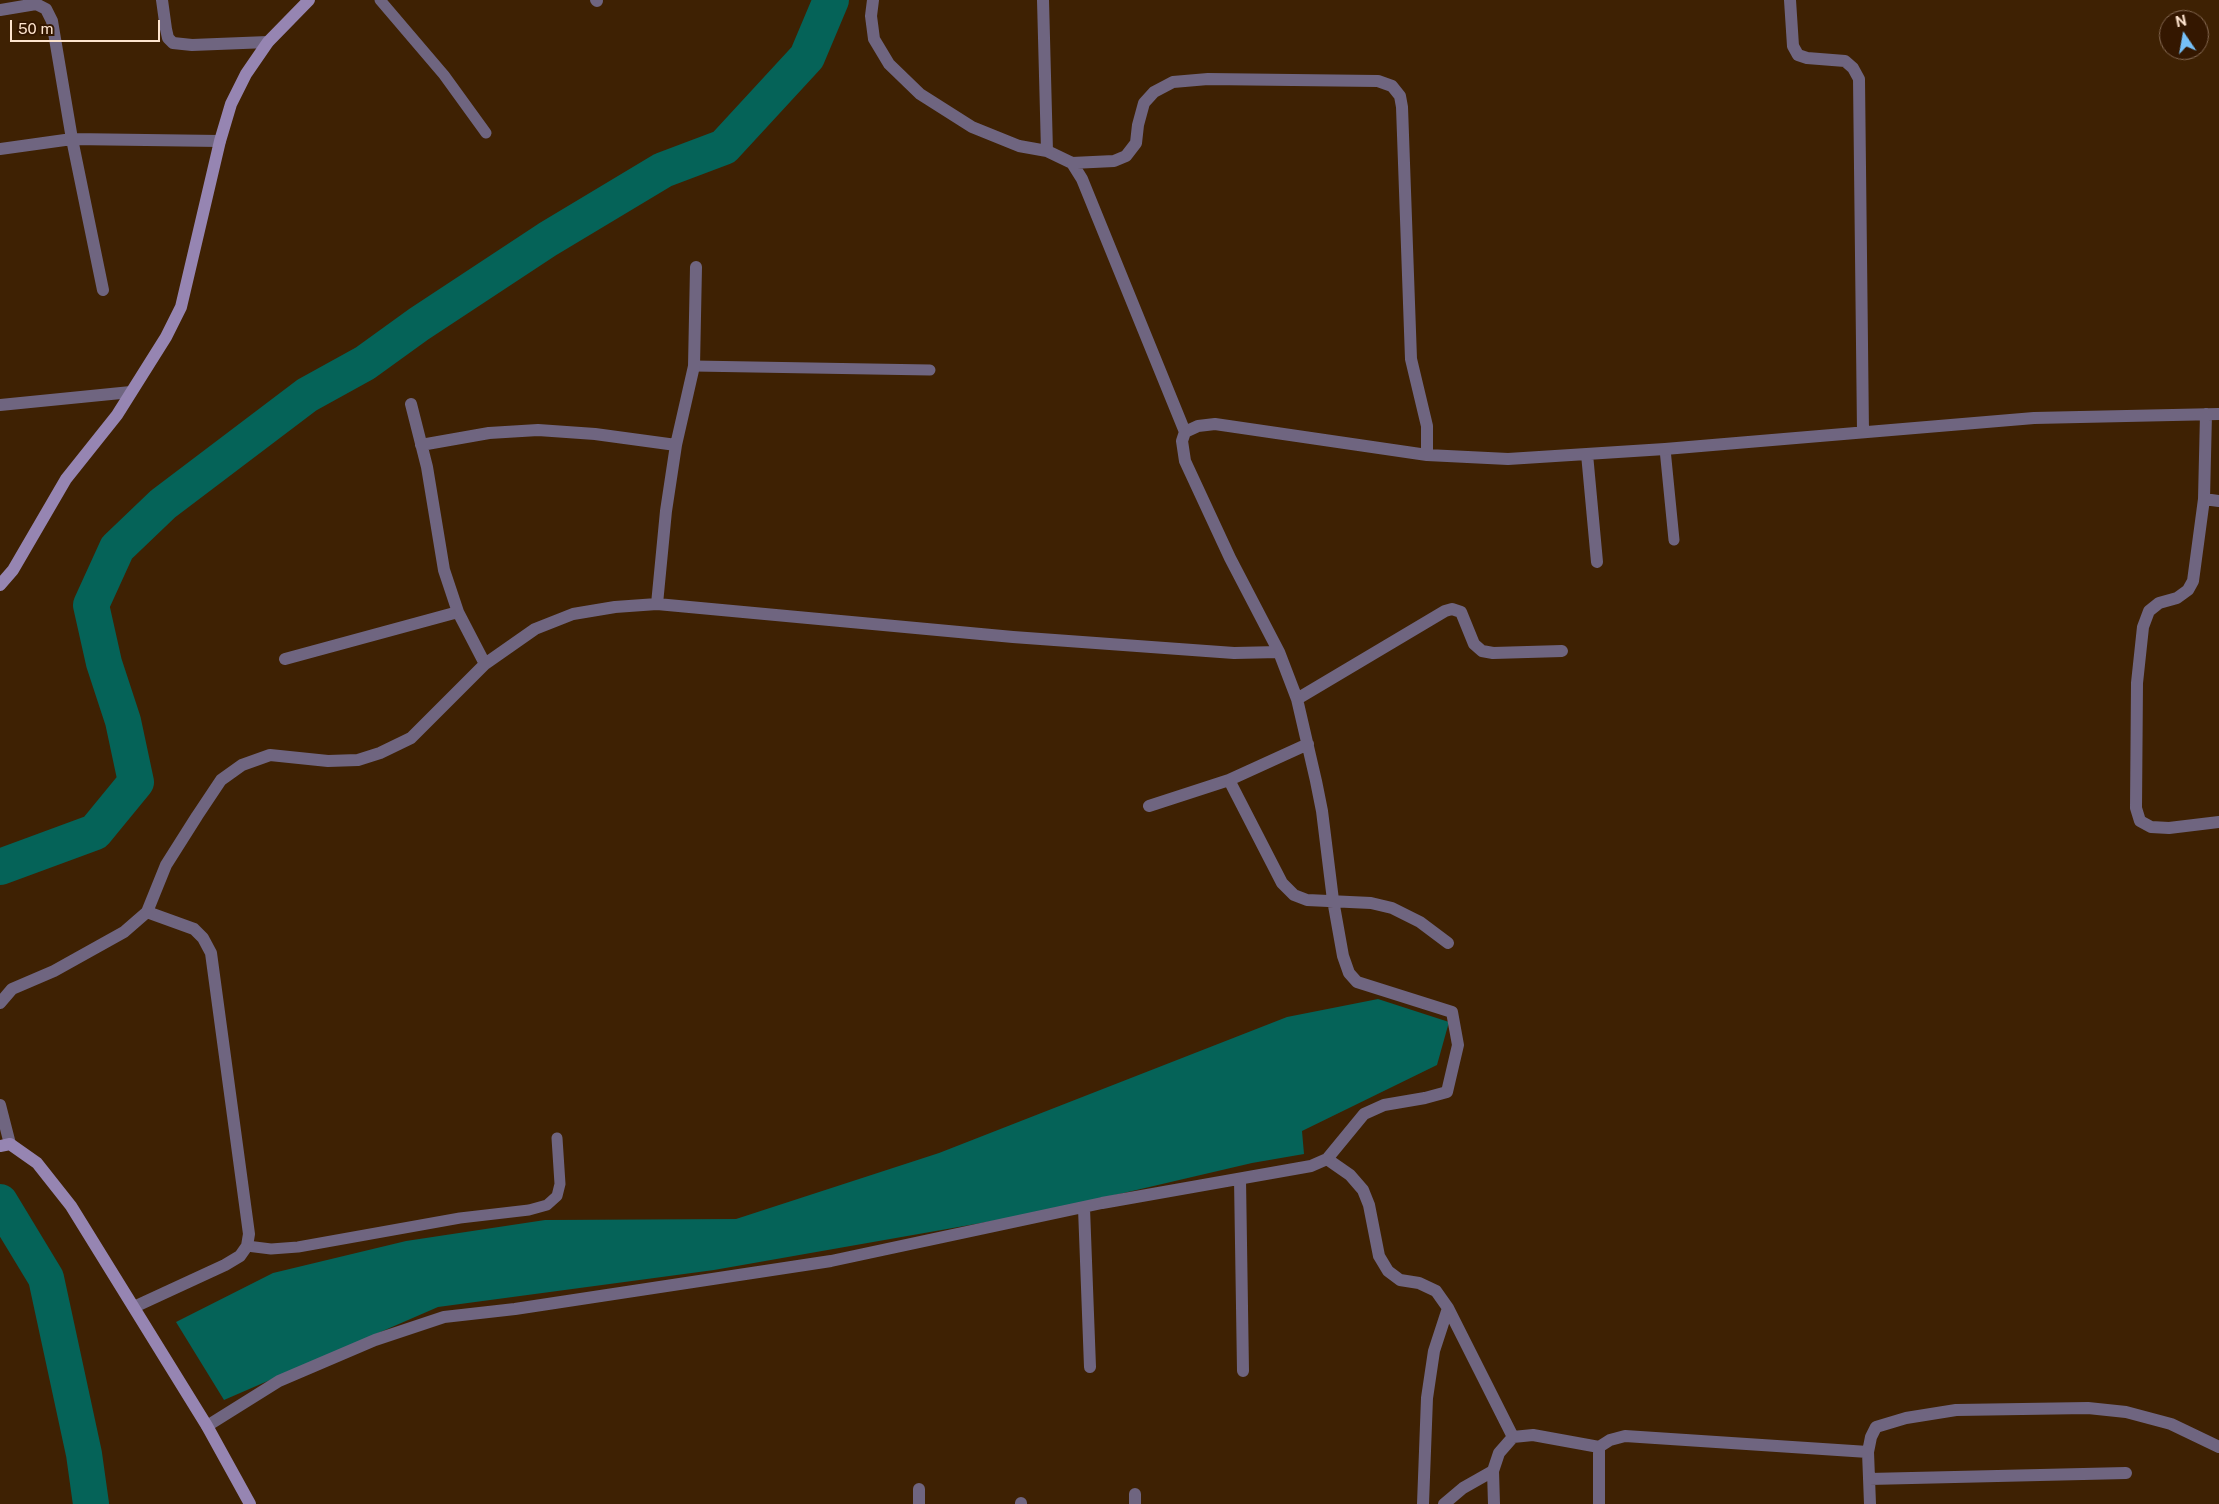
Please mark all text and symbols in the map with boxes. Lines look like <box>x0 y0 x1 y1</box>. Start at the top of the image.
scale bar <box>12 10 162 42</box>
north arrow <box>2159 10 2209 60</box>
text: N <box>2174 12 2188 30</box>
text: 50 m <box>18 20 53 37</box>

